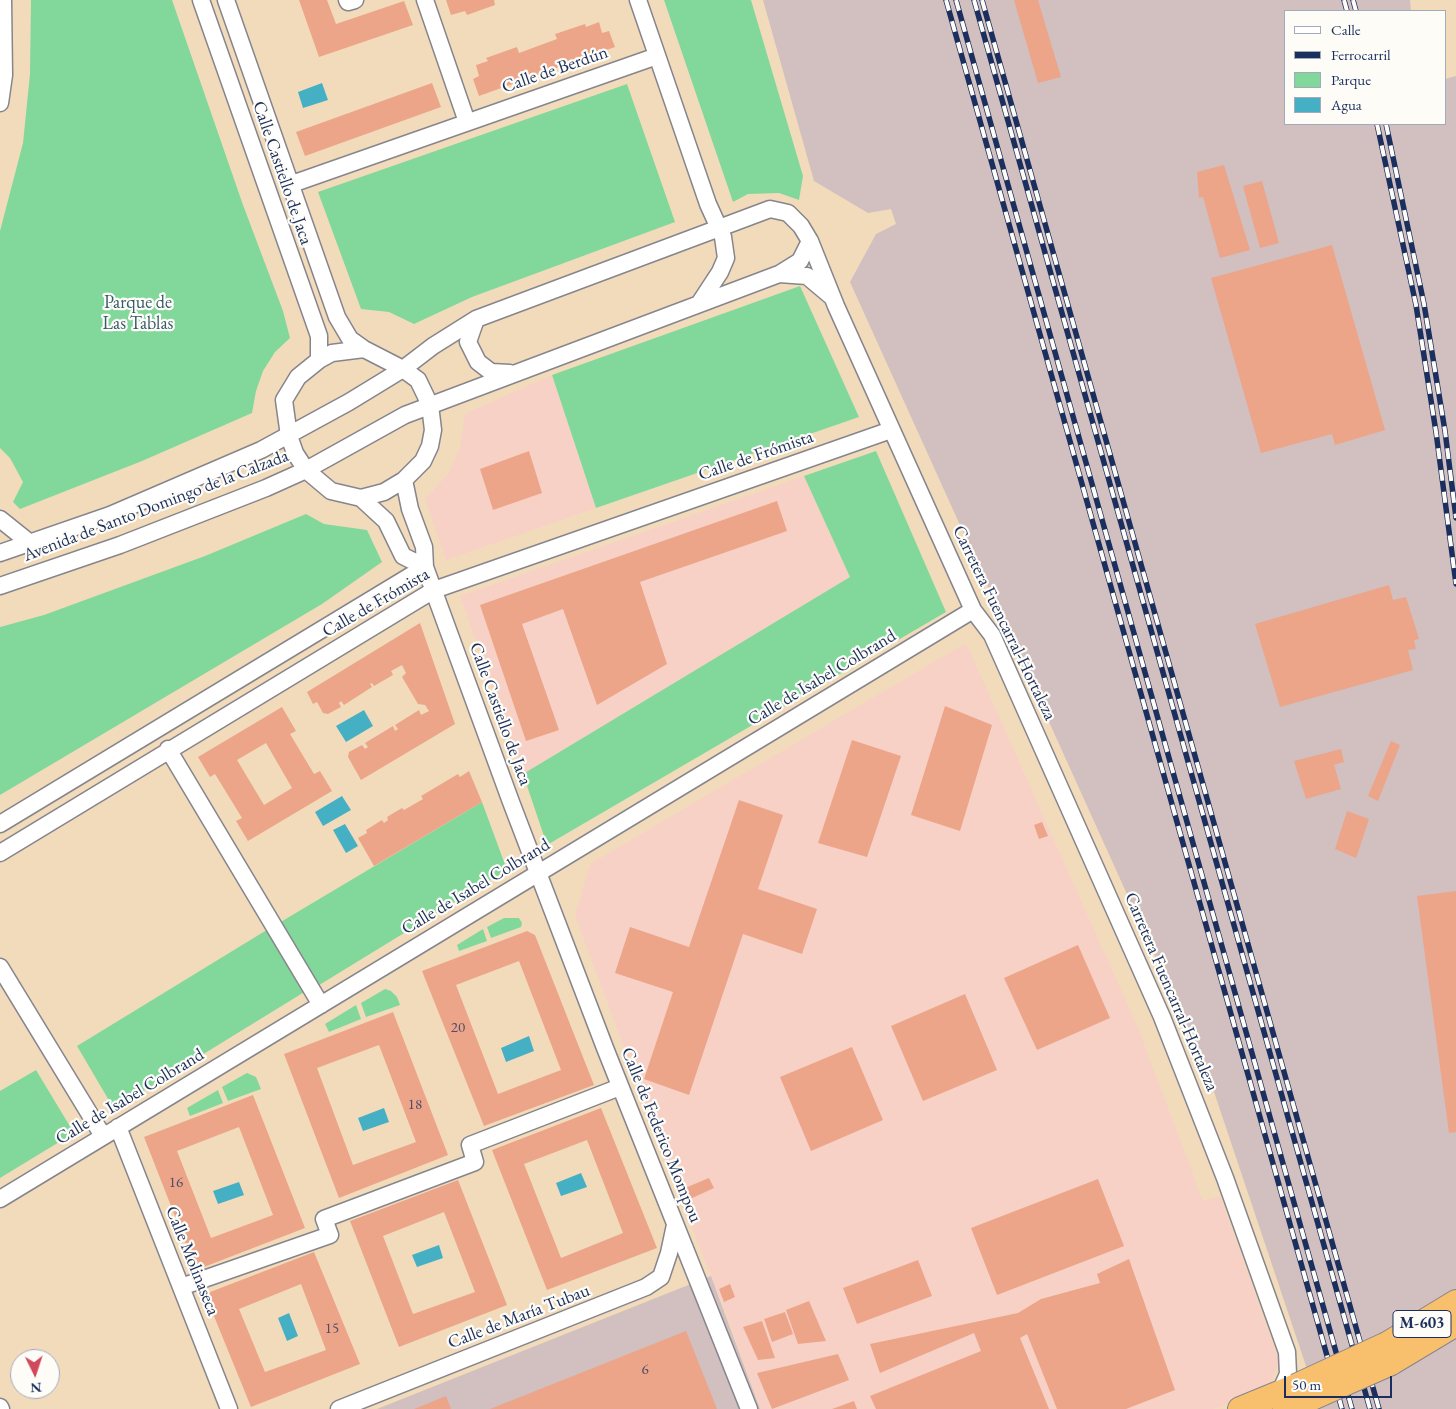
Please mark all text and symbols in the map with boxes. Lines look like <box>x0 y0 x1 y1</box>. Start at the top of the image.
legend <box>1284 10 1446 125</box>
text: Calle <box>1331 20 1361 39</box>
street label: Calle de Berdún <box>499 42 611 98</box>
text: Ferrocarril <box>1331 45 1391 64</box>
text: Parque <box>1331 70 1371 89</box>
text: Agua <box>1331 95 1362 114</box>
street label: Calle Castiello de Jaca <box>247 98 317 248</box>
park label: Parque de Las Tablas <box>103 292 173 334</box>
street label: Calle de Frómista <box>696 426 816 486</box>
street label: Avenida de Santo Domingo de la Calzada <box>20 445 292 567</box>
street label: Carretera Fuencarral-Hortaleza <box>947 522 1061 724</box>
street label: Calle de Frómista <box>319 564 433 642</box>
street label: Calle de Isabel Colbrand <box>744 625 900 731</box>
street label: Calle Castiello de Jaca <box>464 640 536 788</box>
street label: Calle de Isabel Colbrand <box>398 834 554 940</box>
street label: Carretera Fuencarral-Hortaleza <box>1119 889 1223 1095</box>
house number: 20 <box>451 1019 465 1037</box>
street label: Calle de Isabel Colbrand <box>52 1044 208 1150</box>
street label: Calle de Federico Mompou <box>616 1044 706 1226</box>
house number: 18 <box>408 1096 422 1114</box>
house number: 16 <box>169 1174 183 1192</box>
street label: Calle Molinaseca <box>160 1203 224 1319</box>
street label: Calle de María Tubau <box>445 1280 593 1354</box>
road number: M-603 <box>1393 1310 1451 1338</box>
house number: 15 <box>325 1320 339 1338</box>
north arrow <box>10 1349 60 1399</box>
house number: 6 <box>641 1361 649 1379</box>
scale bar <box>1286 1366 1394 1398</box>
text: 50 m <box>1292 1375 1321 1394</box>
text: N <box>30 1379 42 1397</box>

